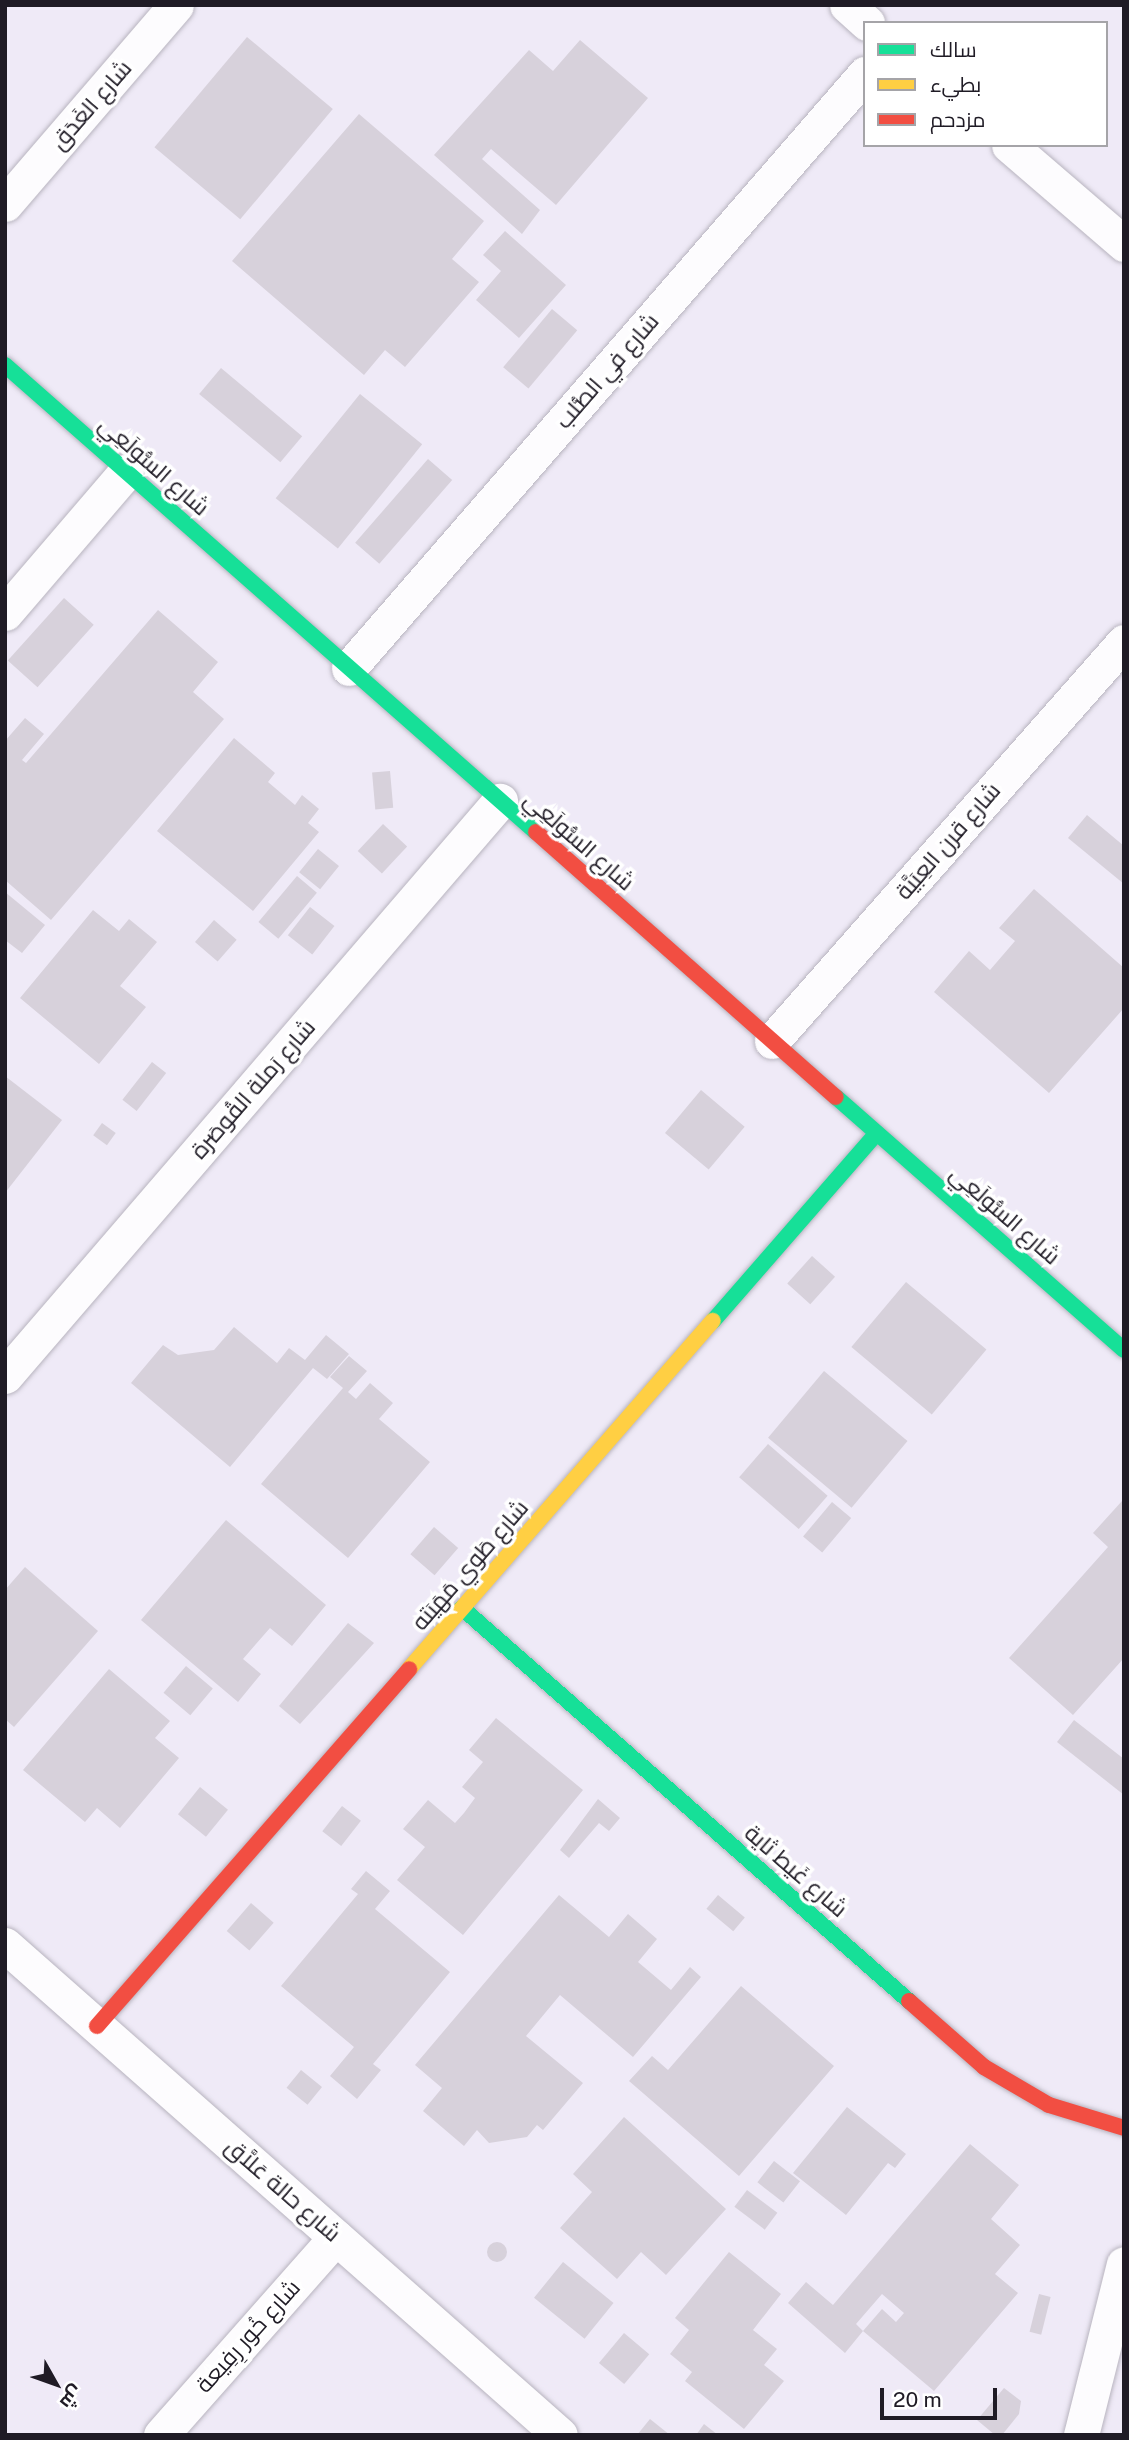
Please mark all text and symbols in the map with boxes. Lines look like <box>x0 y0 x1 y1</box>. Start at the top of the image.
legend <box>863 21 1108 147</box>
text: سالك <box>930 37 977 62</box>
street label: شارع الغَدَق <box>45 55 137 155</box>
text: بطيء <box>930 72 981 97</box>
text: مزدحم <box>930 107 985 132</box>
street label: شارع في الصُّلب <box>550 308 664 434</box>
street label: شارع السُّولَعِي <box>93 411 215 521</box>
street label: شارع قرن العِبَيَّة <box>890 777 1006 905</box>
street label: شارع السُّولَعِي <box>518 786 640 896</box>
street label: شارع رَملة القُوصَرة <box>185 1014 321 1164</box>
street label: شارع السُّولَعِي <box>944 1160 1066 1270</box>
street label: شارع طَوي مَهَيَته <box>406 1494 534 1636</box>
street label: شارع غَيط ثاية <box>739 1819 853 1923</box>
street label: شارع حالة عَلاَّق <box>220 2132 346 2248</box>
street label: شارع خُور رِفِيعة <box>190 2274 306 2398</box>
north arrow <box>21 2349 91 2419</box>
scale bar <box>884 2374 1001 2418</box>
text: ش <box>56 2381 88 2414</box>
text: 20 m <box>893 2387 942 2412</box>

